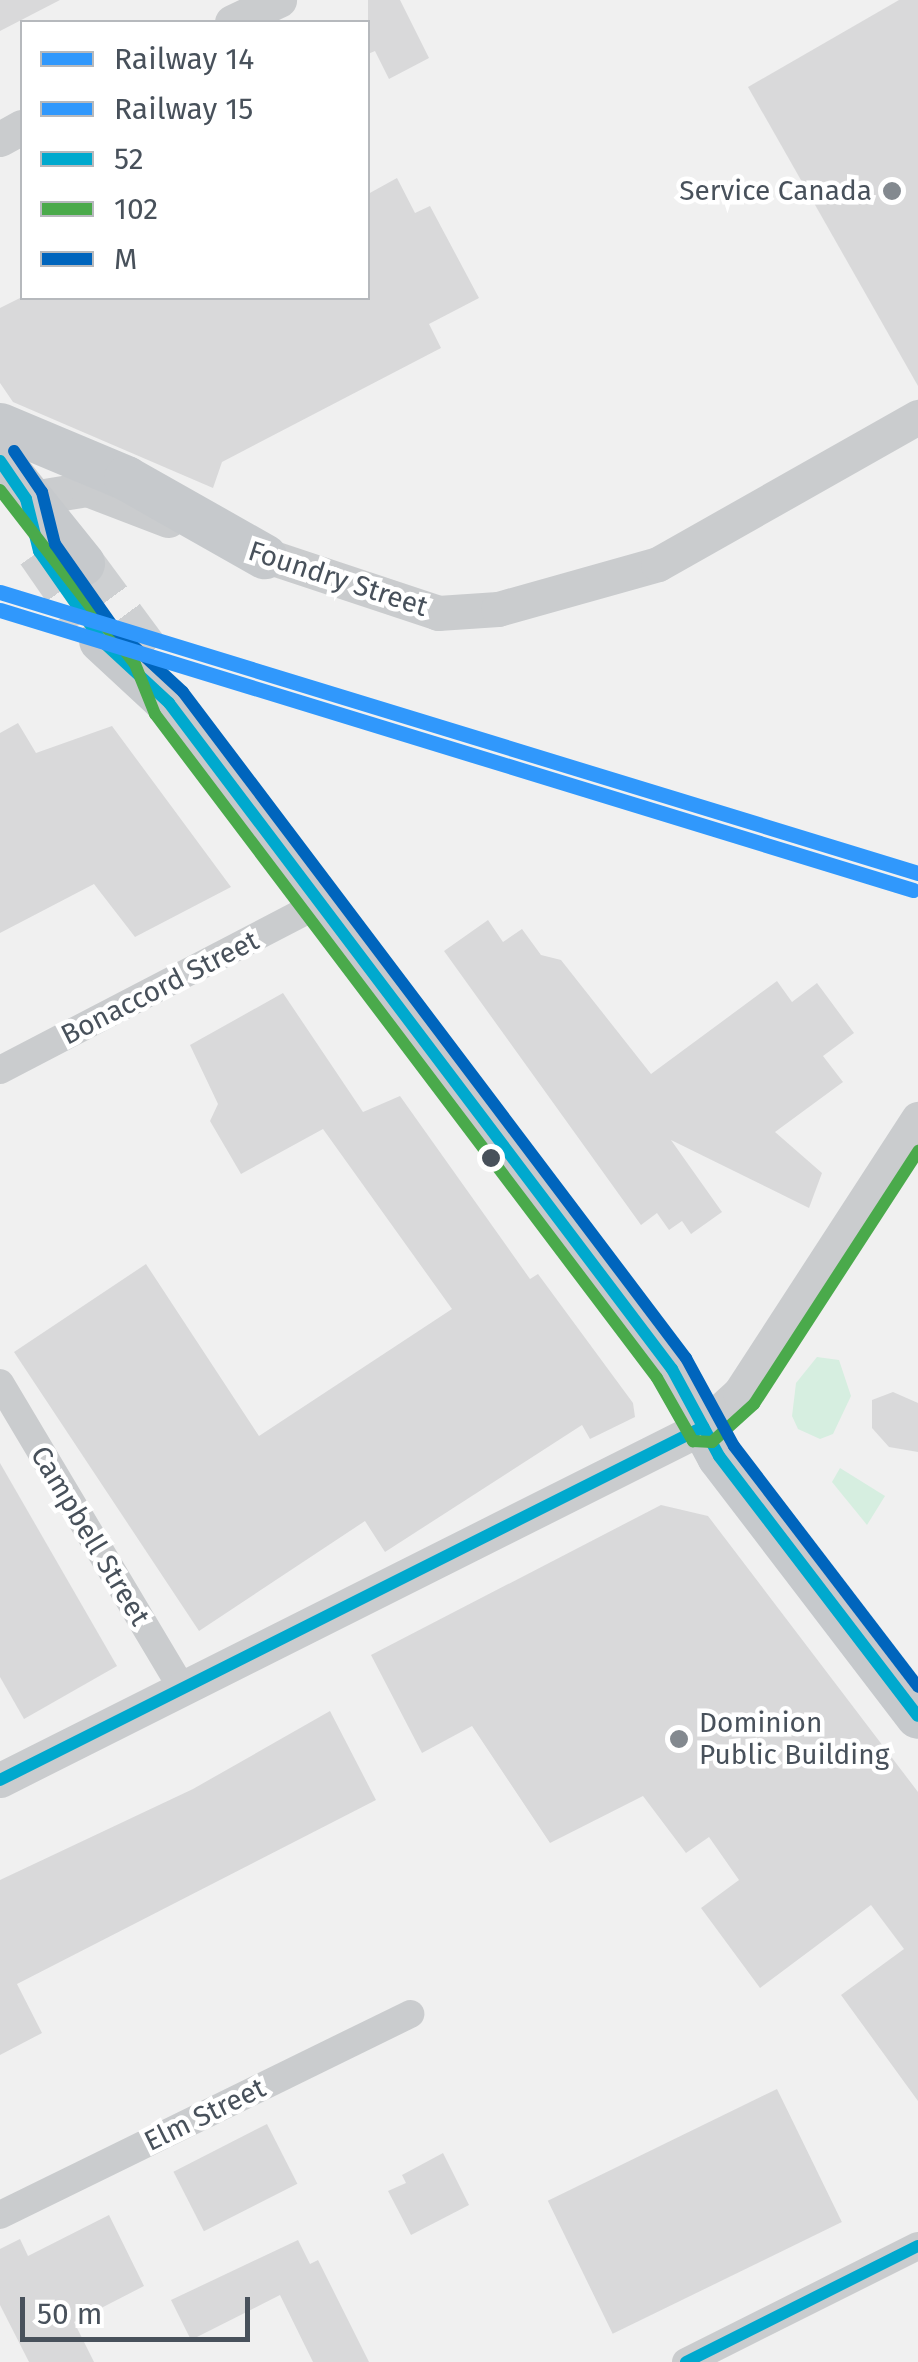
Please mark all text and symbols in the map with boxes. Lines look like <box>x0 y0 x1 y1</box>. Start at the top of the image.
legend <box>20 20 370 300</box>
text: Railway 14 <box>114 41 254 77</box>
text: Railway 15 <box>114 91 253 127</box>
text: 52 <box>114 141 144 177</box>
place label: Service Canada <box>679 174 872 208</box>
marker: Service Canada <box>881 180 903 202</box>
text: 102 <box>114 191 158 227</box>
text: M <box>114 241 137 277</box>
street label: Foundry Street <box>244 534 432 624</box>
street label: Bonaccord Street <box>56 924 264 1052</box>
unlabelled marker <box>481 1148 501 1168</box>
street label: Campbell Street <box>23 1440 157 1632</box>
place label: Dominion Public Building <box>699 1706 889 1772</box>
marker: Dominion Public Building <box>668 1728 690 1750</box>
street label: Elm Street <box>139 2071 271 2159</box>
scale bar <box>25 2277 255 2339</box>
text: 50 m <box>37 2296 102 2332</box>

